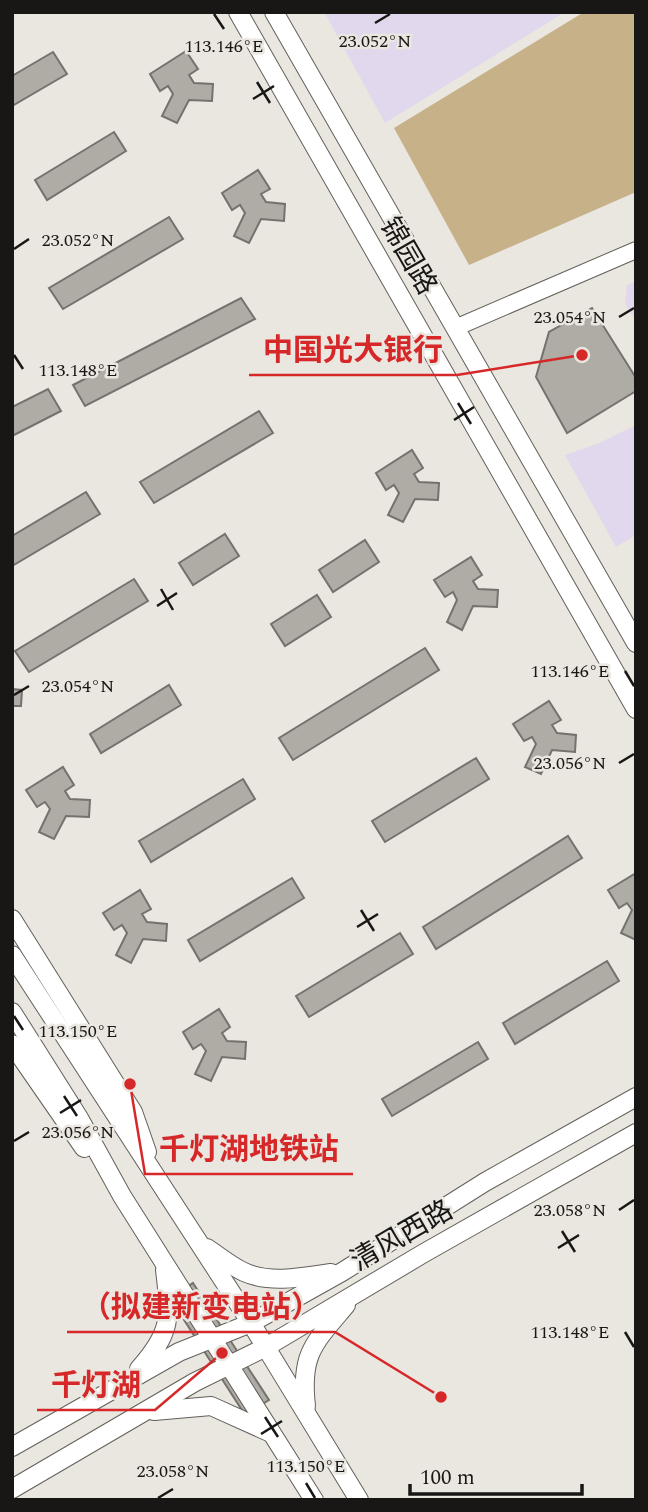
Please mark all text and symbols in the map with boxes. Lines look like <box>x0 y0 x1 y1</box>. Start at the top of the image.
text: 23.052°N <box>339 28 411 55</box>
text: 113.146°E <box>184 33 264 60</box>
street label: 锦园路 <box>368 209 448 303</box>
text: 23.052°N <box>42 227 114 254</box>
text: 23.054°N <box>534 304 606 331</box>
callout: 中国光大银行 <box>249 324 457 375</box>
text: 中国光大银行 <box>263 328 443 374</box>
text: 113.148°E <box>38 357 118 384</box>
text: 113.146°E <box>530 658 610 685</box>
text: 23.054°N <box>42 673 114 700</box>
text: 23.056°N <box>534 750 606 777</box>
text: 113.150°E <box>38 1018 118 1045</box>
text: 23.056°N <box>42 1119 114 1146</box>
callout: 千灯湖地铁站 <box>145 1123 353 1174</box>
text: 千灯湖地铁站 <box>159 1127 339 1173</box>
street label: 清风西路 <box>343 1189 461 1283</box>
text: 23.058°N <box>534 1197 606 1224</box>
callout: （拟建新变电站） <box>67 1281 335 1332</box>
text: （拟建新变电站） <box>81 1285 321 1331</box>
text: 113.148°E <box>530 1319 610 1346</box>
callout: 千灯湖 <box>37 1359 155 1410</box>
text: 千灯湖 <box>51 1363 141 1409</box>
scale bar <box>410 1452 582 1496</box>
text: 113.150°E <box>266 1453 346 1480</box>
text: 23.058°N <box>137 1458 209 1485</box>
text: 100 m <box>420 1462 475 1494</box>

